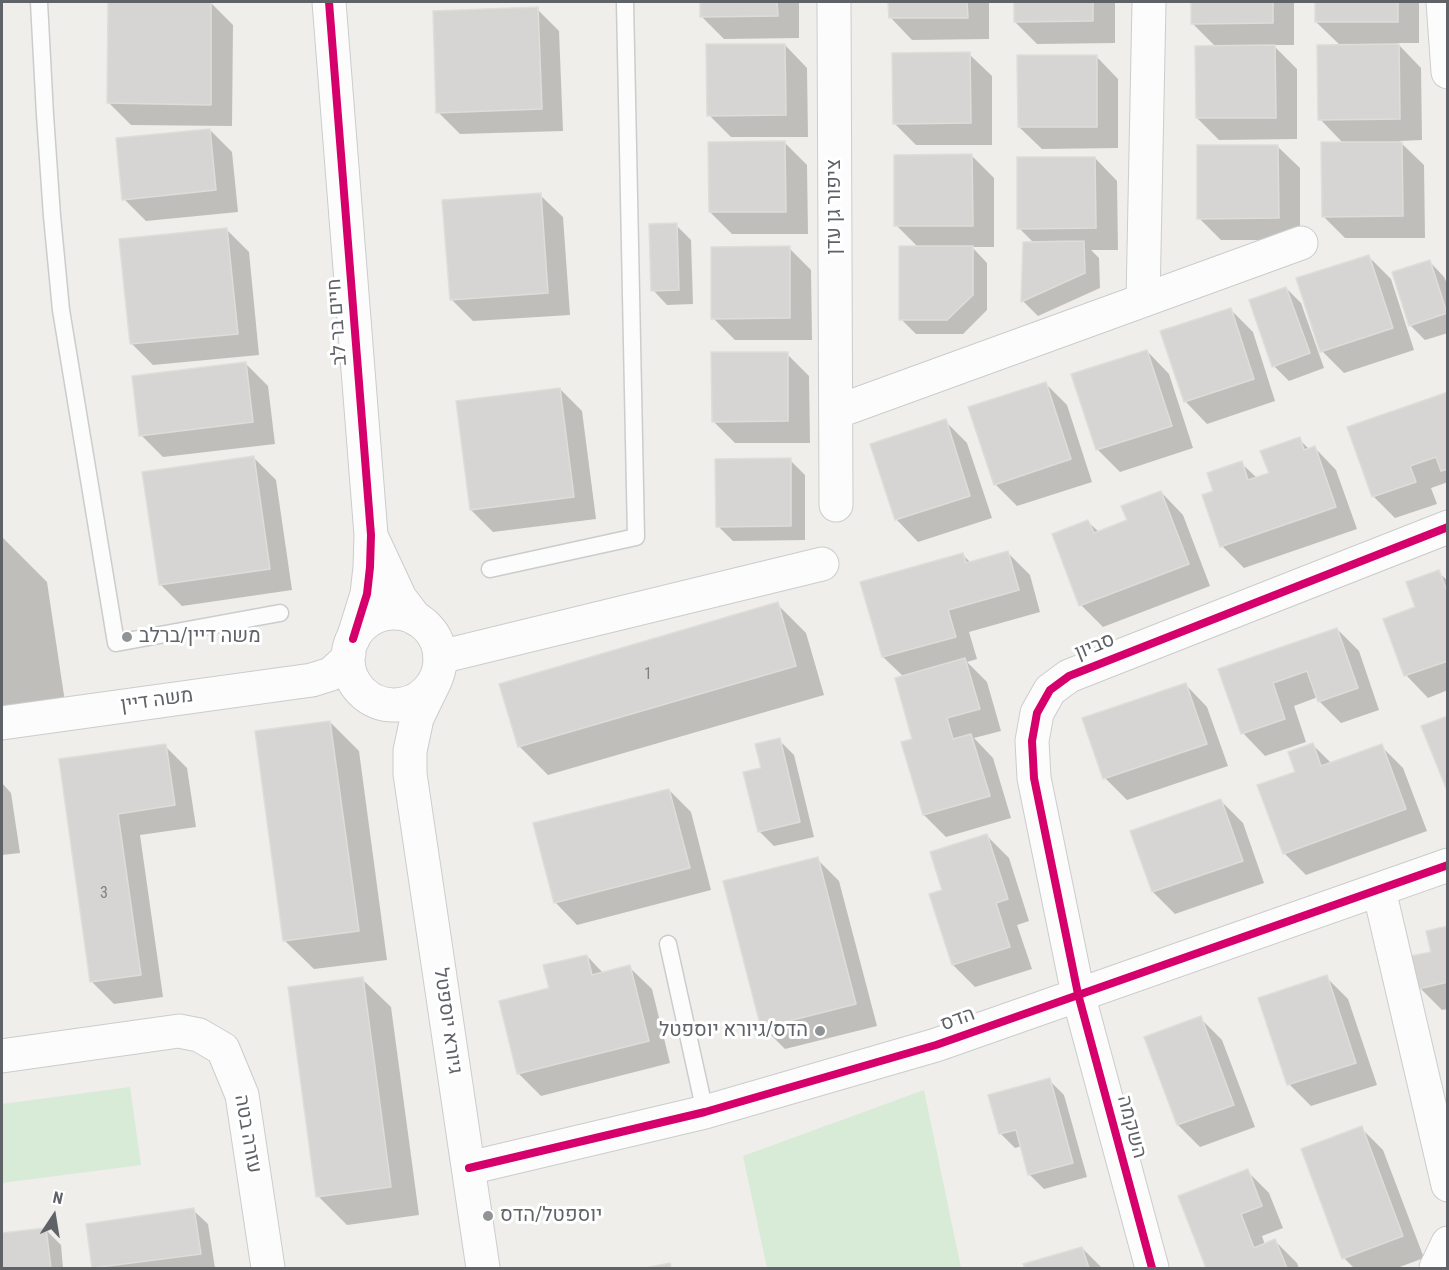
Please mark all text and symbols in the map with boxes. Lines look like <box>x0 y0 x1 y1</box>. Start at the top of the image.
street label: ציפור גן עדן <box>823 159 847 255</box>
street label: חיים בר לב <box>323 278 353 366</box>
place label: משה דיין/ברלב <box>139 625 261 649</box>
street label: סביון <box>1072 628 1118 666</box>
marker: משה דיין/ברלב <box>120 630 134 644</box>
house number: 1 <box>644 665 652 685</box>
street label: משה דיין <box>119 684 195 718</box>
house number: 3 <box>100 884 108 904</box>
street label: גיורא יוספטל <box>428 966 466 1076</box>
street label: הדס <box>937 1003 979 1037</box>
place label: הדס/גיורא יוספטל <box>659 1019 808 1043</box>
marker: הדס/גיורא יוספטל <box>813 1024 827 1038</box>
street label: עזרה בטה <box>228 1093 266 1175</box>
street label: השקמה <box>1111 1093 1151 1161</box>
north arrow <box>24 1186 84 1246</box>
text: N <box>51 1188 65 1208</box>
place label: יוספטל/הדס <box>500 1204 602 1228</box>
marker: יוספטל/הדס <box>481 1209 495 1223</box>

